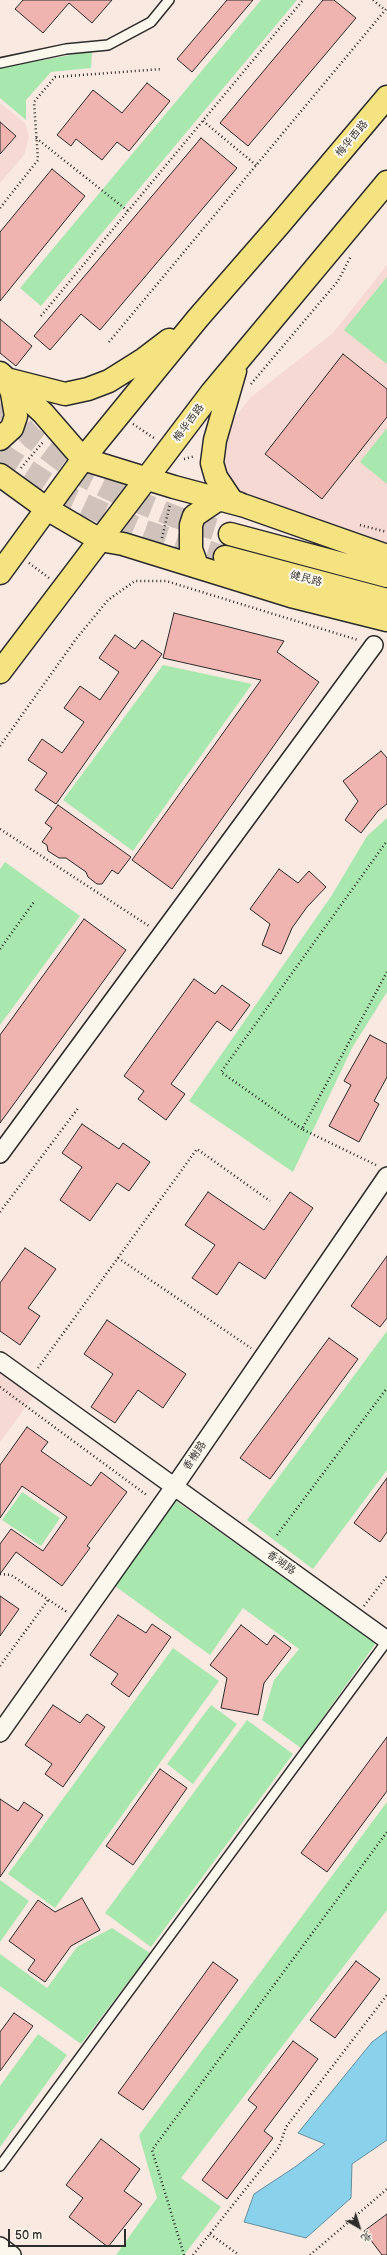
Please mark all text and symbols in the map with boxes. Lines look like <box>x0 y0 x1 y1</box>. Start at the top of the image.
street label: 梅华西路 <box>333 118 371 160</box>
street label: 梅华西路 <box>170 401 208 445</box>
street label: 健民路 <box>288 568 324 590</box>
street label: 香榭路 <box>180 1439 210 1473</box>
street label: 香湖路 <box>264 1548 298 1578</box>
north arrow <box>339 2207 379 2247</box>
scale bar <box>10 2221 128 2247</box>
text: 50 m <box>15 2228 42 2243</box>
text: 北 <box>359 2228 375 2245</box>

